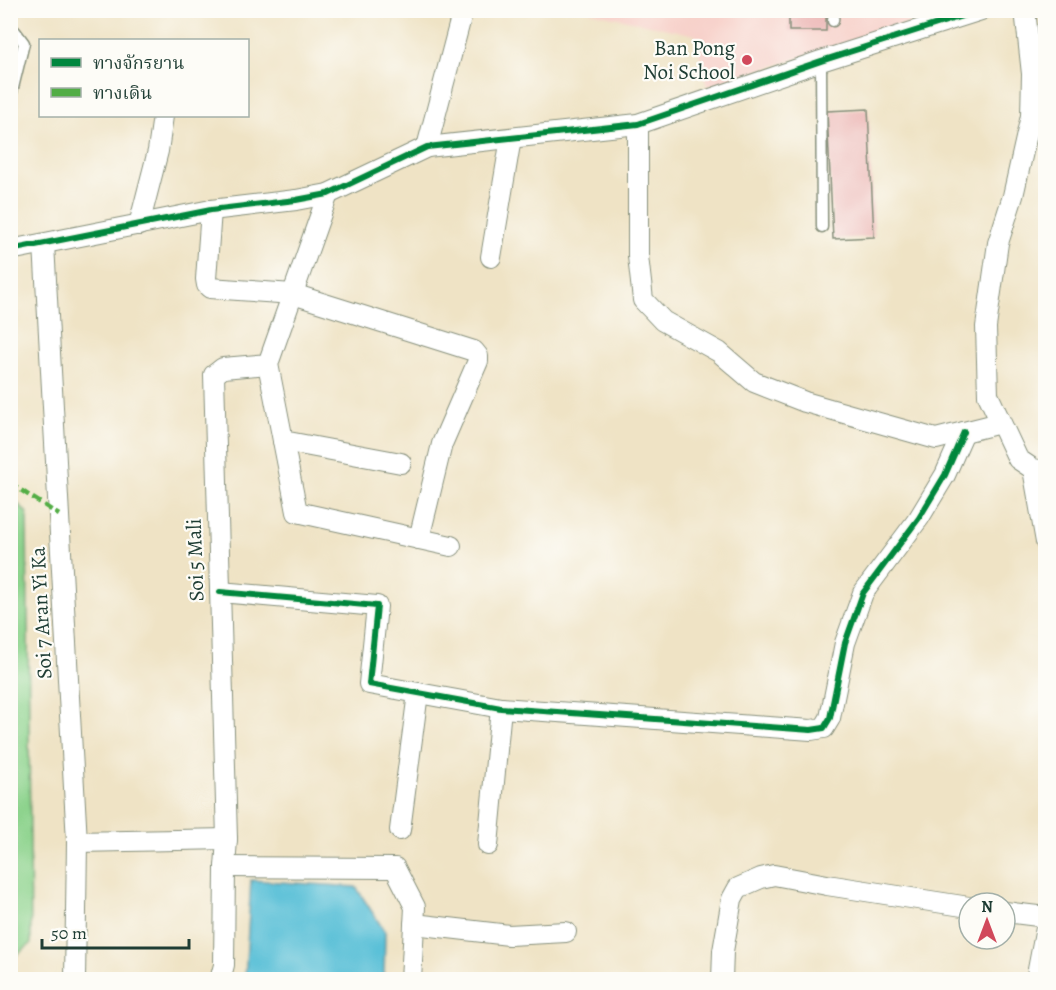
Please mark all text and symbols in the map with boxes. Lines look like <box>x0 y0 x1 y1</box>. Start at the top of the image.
place label: Ban Pong Noi School <box>643 34 735 86</box>
legend <box>39 39 249 117</box>
text: ทางจักรยาน <box>93 51 184 75</box>
marker: Ban Pong Noi School <box>740 53 754 67</box>
text: ทางเดิน <box>93 81 152 105</box>
street label: Soi 5 Mali <box>180 518 210 602</box>
street label: Soi 7 Aran Yi Ka <box>24 546 58 680</box>
north arrow <box>957 891 1017 951</box>
text: N <box>981 896 993 918</box>
scale bar <box>42 912 189 950</box>
text: 50 m <box>51 921 87 945</box>

